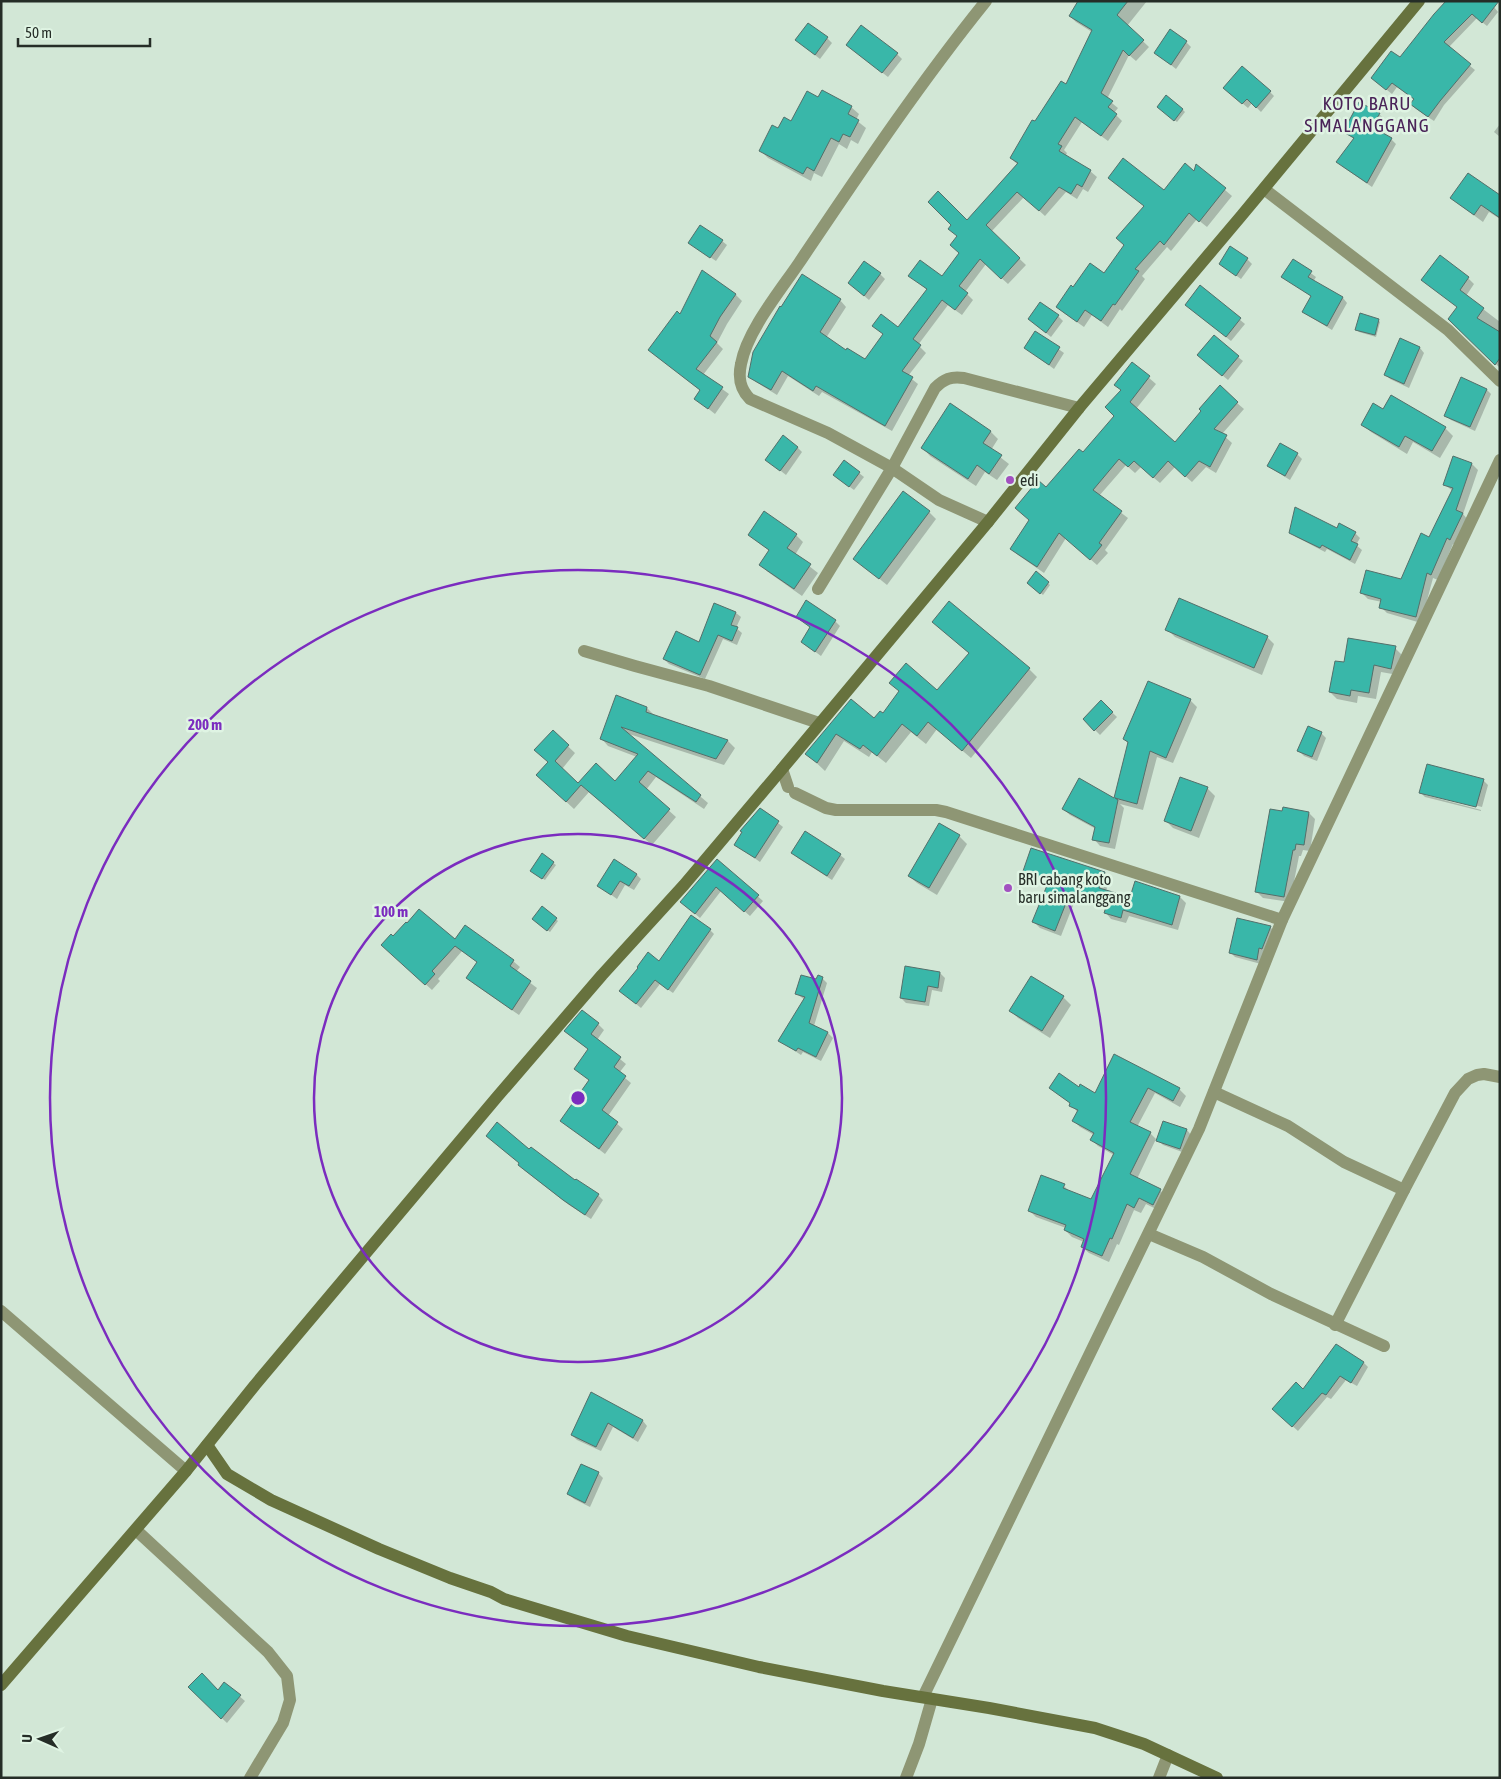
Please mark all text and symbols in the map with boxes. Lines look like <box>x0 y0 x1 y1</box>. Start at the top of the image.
scale bar <box>18 15 150 47</box>
text: 50 m <box>25 24 52 41</box>
district label: KOTO BARU SIMALANGGANG <box>1304 92 1430 136</box>
place label: edi <box>1020 471 1038 489</box>
marker: edi <box>1004 474 1016 486</box>
text: 200 m <box>188 716 222 733</box>
place label: BRI cabang koto baru simalanggang <box>1018 870 1131 907</box>
marker: BRI cabang koto baru simalanggang <box>1002 882 1014 894</box>
text: 100 m <box>374 903 408 920</box>
centre of rings <box>569 1089 587 1107</box>
north arrow <box>15 1714 65 1764</box>
text: U <box>19 1734 35 1743</box>

